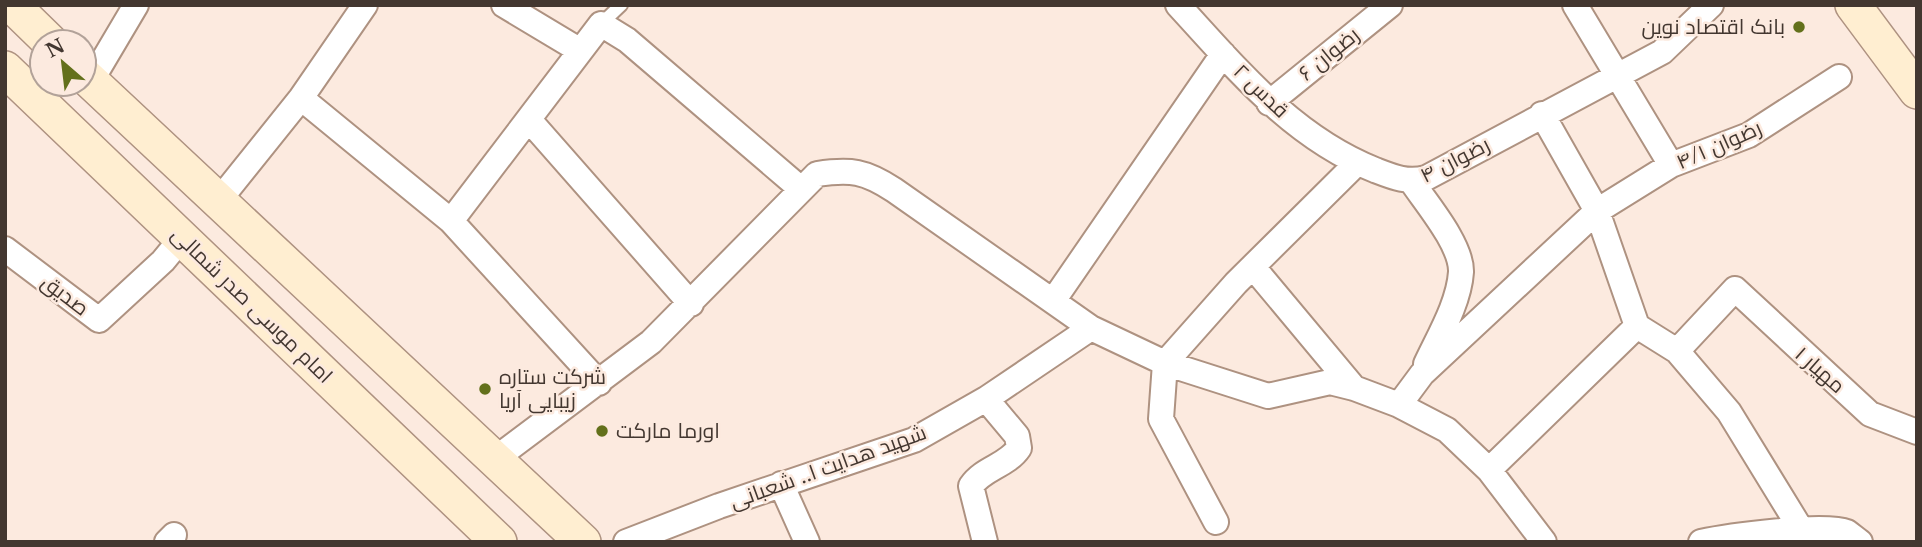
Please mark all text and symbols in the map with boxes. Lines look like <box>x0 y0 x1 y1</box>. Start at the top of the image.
place label: بانک اقتصاد نوین <box>1642 14 1785 40</box>
marker: بانک اقتصاد نوین <box>1791 19 1807 35</box>
street label: رضوان ۶ <box>1293 22 1365 86</box>
north arrow <box>28 28 98 98</box>
text: N <box>42 34 69 63</box>
street label: قدس ۲ <box>1228 59 1294 123</box>
street label: رضوان ۴/۱ <box>1672 115 1766 175</box>
street label: رضوان ۴ <box>1416 132 1494 188</box>
street label: امام موسی صدر شمالی <box>165 221 338 389</box>
street label: صدیق <box>36 269 94 321</box>
street label: مهیار ۱ <box>1790 341 1850 399</box>
place label: شرکت ستاره زیبایی آریا <box>499 364 606 414</box>
marker: شرکت ستاره زیبایی آریا <box>477 381 493 397</box>
place label: اورما مارکت <box>616 418 720 444</box>
street label: شهید هدایت ا.. شعبانی <box>726 419 930 515</box>
marker: اورما مارکت <box>594 423 610 439</box>

